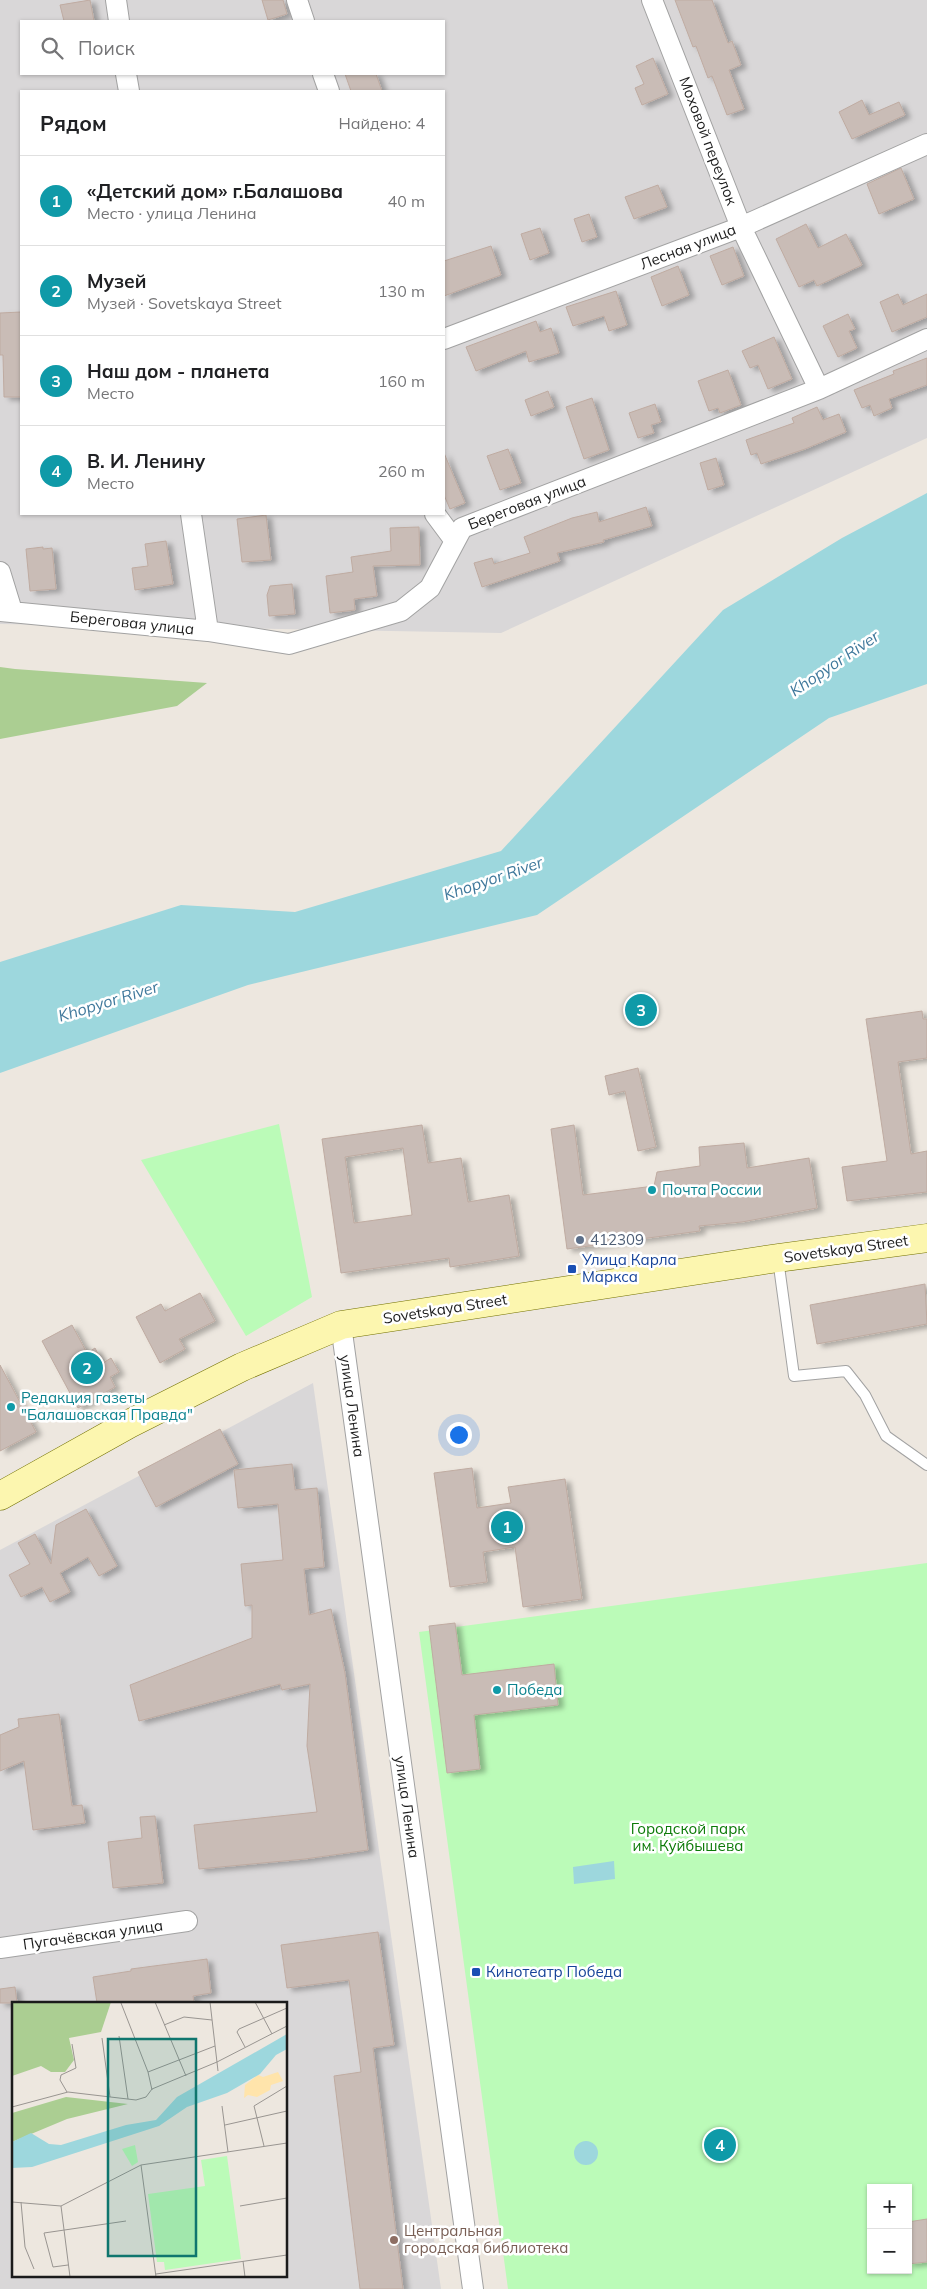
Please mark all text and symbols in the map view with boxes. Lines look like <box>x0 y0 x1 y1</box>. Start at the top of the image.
search box <box>20 20 445 75</box>
icon: search <box>38 34 66 62</box>
text: Поиск <box>78 36 135 60</box>
street label: Моховой переулок <box>675 74 742 209</box>
text: Рядом <box>40 110 107 136</box>
text: Найдено: 4 <box>339 113 425 133</box>
text: «Детский дом» г.Балашова <box>87 179 343 203</box>
text: 1 <box>51 191 61 211</box>
text: 40 m <box>388 191 425 211</box>
text: Место · улица Ленина <box>87 203 257 223</box>
street label: Лесная улица <box>637 220 739 274</box>
text: Музей <box>87 269 146 293</box>
text: 2 <box>51 281 61 301</box>
text: 130 m <box>378 281 425 301</box>
text: Музей · Sovetskaya Street <box>87 293 282 313</box>
text: Наш дом - планета <box>87 359 270 383</box>
text: 3 <box>51 371 61 391</box>
text: 160 m <box>378 371 425 391</box>
text: Место <box>87 383 134 403</box>
text: В. И. Ленину <box>87 449 205 473</box>
text: 4 <box>51 461 61 481</box>
text: 260 m <box>378 461 425 481</box>
street label: Береговая улица <box>465 471 588 534</box>
text: Место <box>87 473 134 493</box>
street label: Береговая улица <box>69 607 195 638</box>
water label: Khopyor River <box>786 625 883 700</box>
water label: Khopyor River <box>441 851 546 904</box>
water label: Khopyor River <box>56 976 162 1026</box>
pin: 3 <box>625 991 657 1029</box>
place label: Почта России <box>662 1180 762 1199</box>
marker: Почта России <box>646 1184 658 1196</box>
place label: 412309 <box>590 1230 644 1249</box>
street label: Sovetskaya Street <box>783 1230 909 1267</box>
marker: 412309 <box>574 1234 586 1246</box>
place label: Улица Карла Маркса <box>581 1250 677 1286</box>
marker: Улица Карла Маркса <box>566 1263 578 1275</box>
street label: Sovetskaya Street <box>382 1289 508 1328</box>
pin: 2 <box>71 1349 103 1387</box>
street label: улица Ленина <box>336 1353 369 1458</box>
place label: Редакция газеты "Балашовская Правда" <box>21 1388 193 1424</box>
marker: Редакция газеты "Балашовская Правда" <box>5 1401 17 1413</box>
your location <box>446 1422 472 1448</box>
pin: 1 <box>491 1508 523 1546</box>
place label: Победа <box>507 1680 563 1699</box>
marker: Победа <box>491 1684 503 1696</box>
street label: улица Ленина <box>391 1754 424 1859</box>
park label: Городской парк им. Куйбышева <box>631 1819 746 1855</box>
street label: Пугачёвская улица <box>22 1915 164 1954</box>
place label: Кинотеатр Победа <box>486 1962 622 1981</box>
marker: Кинотеатр Победа <box>470 1966 482 1978</box>
inset map <box>12 2002 288 2276</box>
pin: 4 <box>704 2126 736 2164</box>
map controls <box>867 2184 912 2274</box>
button: + <box>867 2184 912 2229</box>
place label: Центральная городская библиотека <box>404 2221 568 2257</box>
button: − <box>867 2229 912 2274</box>
marker: Центральная городская библиотека <box>388 2234 400 2246</box>

